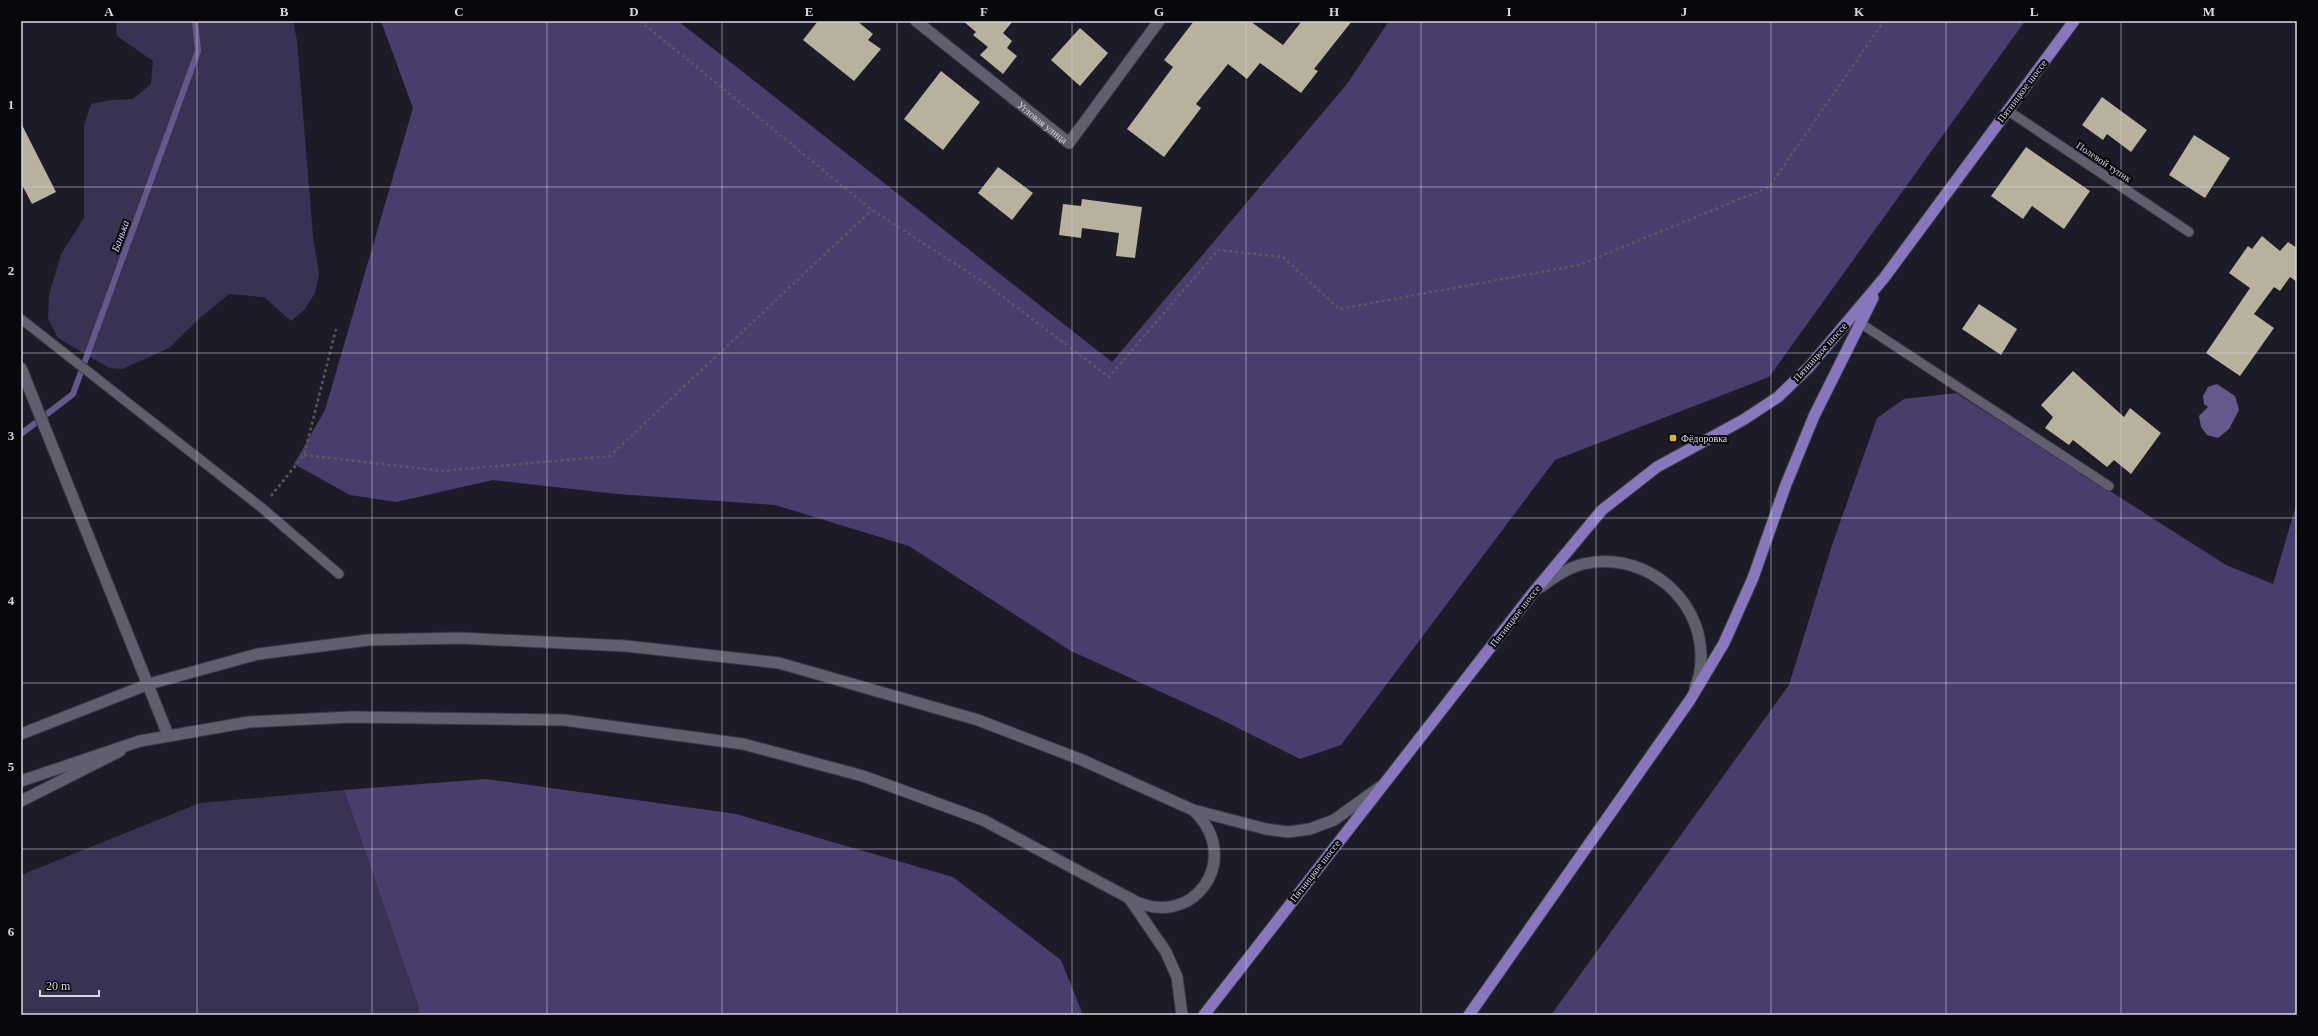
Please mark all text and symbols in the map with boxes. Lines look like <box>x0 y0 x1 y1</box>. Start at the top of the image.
text: A <box>104 4 114 19</box>
text: B <box>280 4 289 19</box>
text: C <box>454 4 464 19</box>
text: D <box>629 4 639 19</box>
text: E <box>805 4 813 19</box>
text: F <box>980 4 988 19</box>
text: G <box>1154 4 1164 19</box>
text: H <box>1329 4 1339 19</box>
text: I <box>1506 4 1512 19</box>
text: J <box>1681 4 1688 19</box>
text: K <box>1854 4 1865 19</box>
text: L <box>2030 4 2039 19</box>
text: M <box>2203 4 2215 19</box>
street label: Пятницкое шоссе <box>1995 57 2049 124</box>
text: 1 <box>8 97 14 112</box>
street label: Угловая улица <box>1016 99 1070 146</box>
street label: Полевой тупик <box>2074 140 2134 184</box>
water label: Банька <box>108 218 131 254</box>
text: 2 <box>8 263 14 278</box>
street label: Пятницкое шоссе <box>1791 320 1850 384</box>
text: 3 <box>8 428 15 443</box>
marker: Фёдоровка <box>1668 433 1678 443</box>
place label: Фёдоровка <box>1681 433 1728 444</box>
street label: Пятницкое шоссе <box>1488 583 1543 649</box>
text: 4 <box>8 593 15 608</box>
text: 5 <box>8 759 15 774</box>
street label: Пятницкое шоссе <box>1288 838 1343 904</box>
text: 6 <box>8 924 15 939</box>
scale bar <box>40 972 99 998</box>
text: 20 m <box>46 979 71 993</box>

